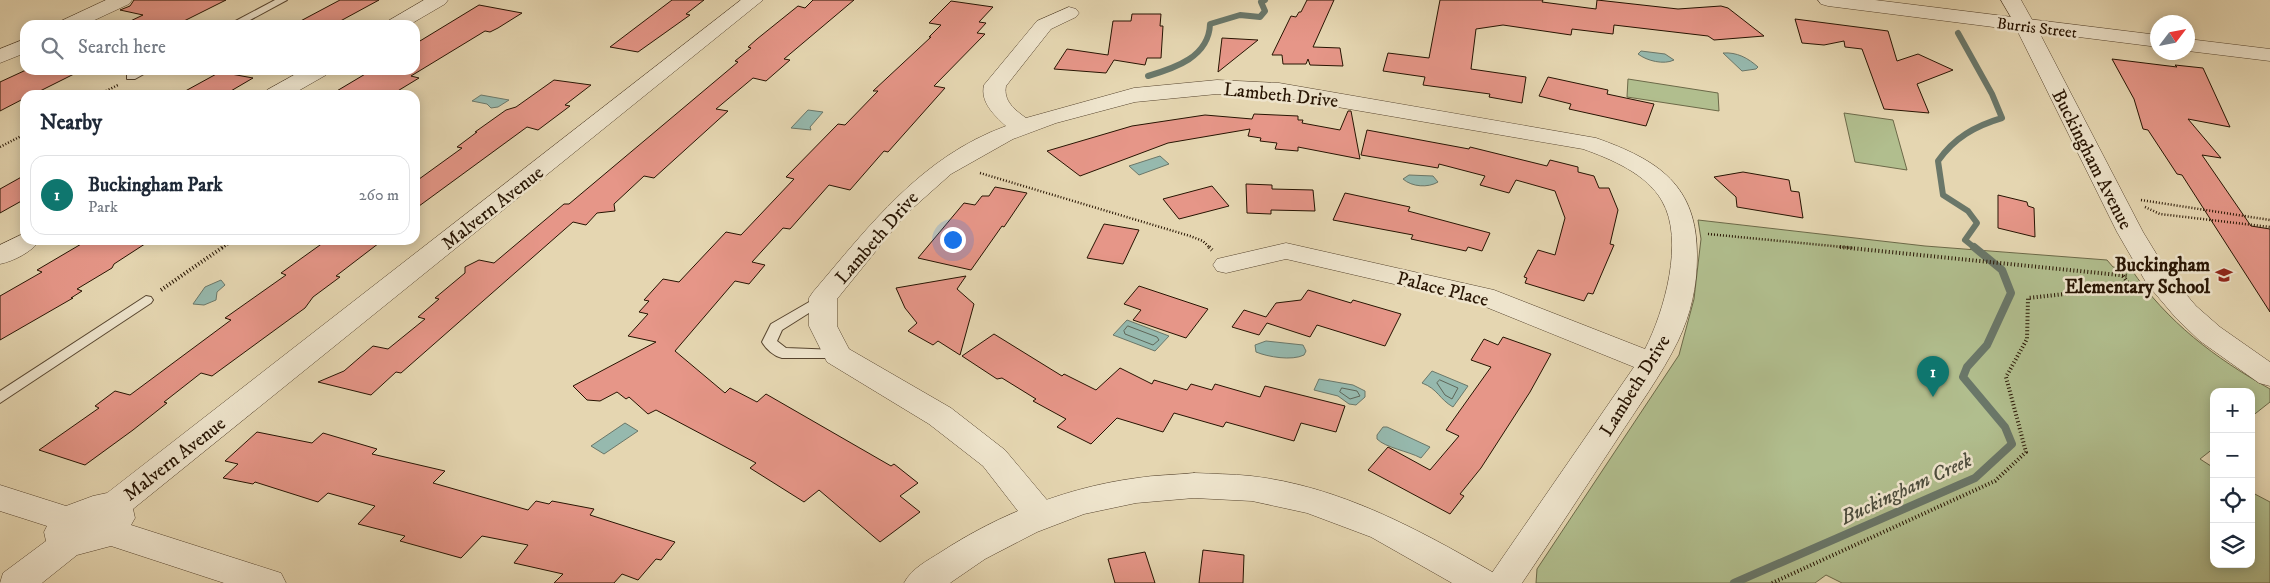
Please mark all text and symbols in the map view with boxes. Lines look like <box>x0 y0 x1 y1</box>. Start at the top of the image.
street label: Burris Street <box>1996 13 2078 43</box>
north arrow <box>2150 15 2195 60</box>
search box <box>20 20 420 75</box>
icon: search <box>38 34 66 62</box>
text: Search here <box>78 36 166 59</box>
street label: Lambeth Drive <box>1222 78 1339 113</box>
street label: Buckingham Avenue <box>2046 86 2137 234</box>
text: Nearby <box>40 110 102 136</box>
street label: Malvern Avenue <box>437 161 549 255</box>
text: Buckingham Park <box>88 174 223 197</box>
text: 1 <box>54 185 60 205</box>
text: 260 m <box>359 185 399 205</box>
street label: Lambeth Drive <box>831 187 924 289</box>
text: Park <box>88 197 118 217</box>
your location <box>940 227 966 253</box>
place label: Buckingham Elementary School <box>2065 254 2211 299</box>
school or university icon: Buckingham Elementary School <box>2214 265 2234 285</box>
street label: Palace Place <box>1394 267 1491 312</box>
street label: Lambeth Drive <box>1595 331 1676 441</box>
pin: 1 <box>1917 356 1949 397</box>
map controls <box>2210 388 2255 568</box>
button: + <box>2210 388 2255 433</box>
street label: Malvern Avenue <box>119 412 231 506</box>
button: − <box>2210 433 2255 478</box>
water label: Buckingham Creek <box>1836 448 1977 531</box>
button: locate <box>2210 478 2255 523</box>
button: layers <box>2210 523 2255 568</box>

